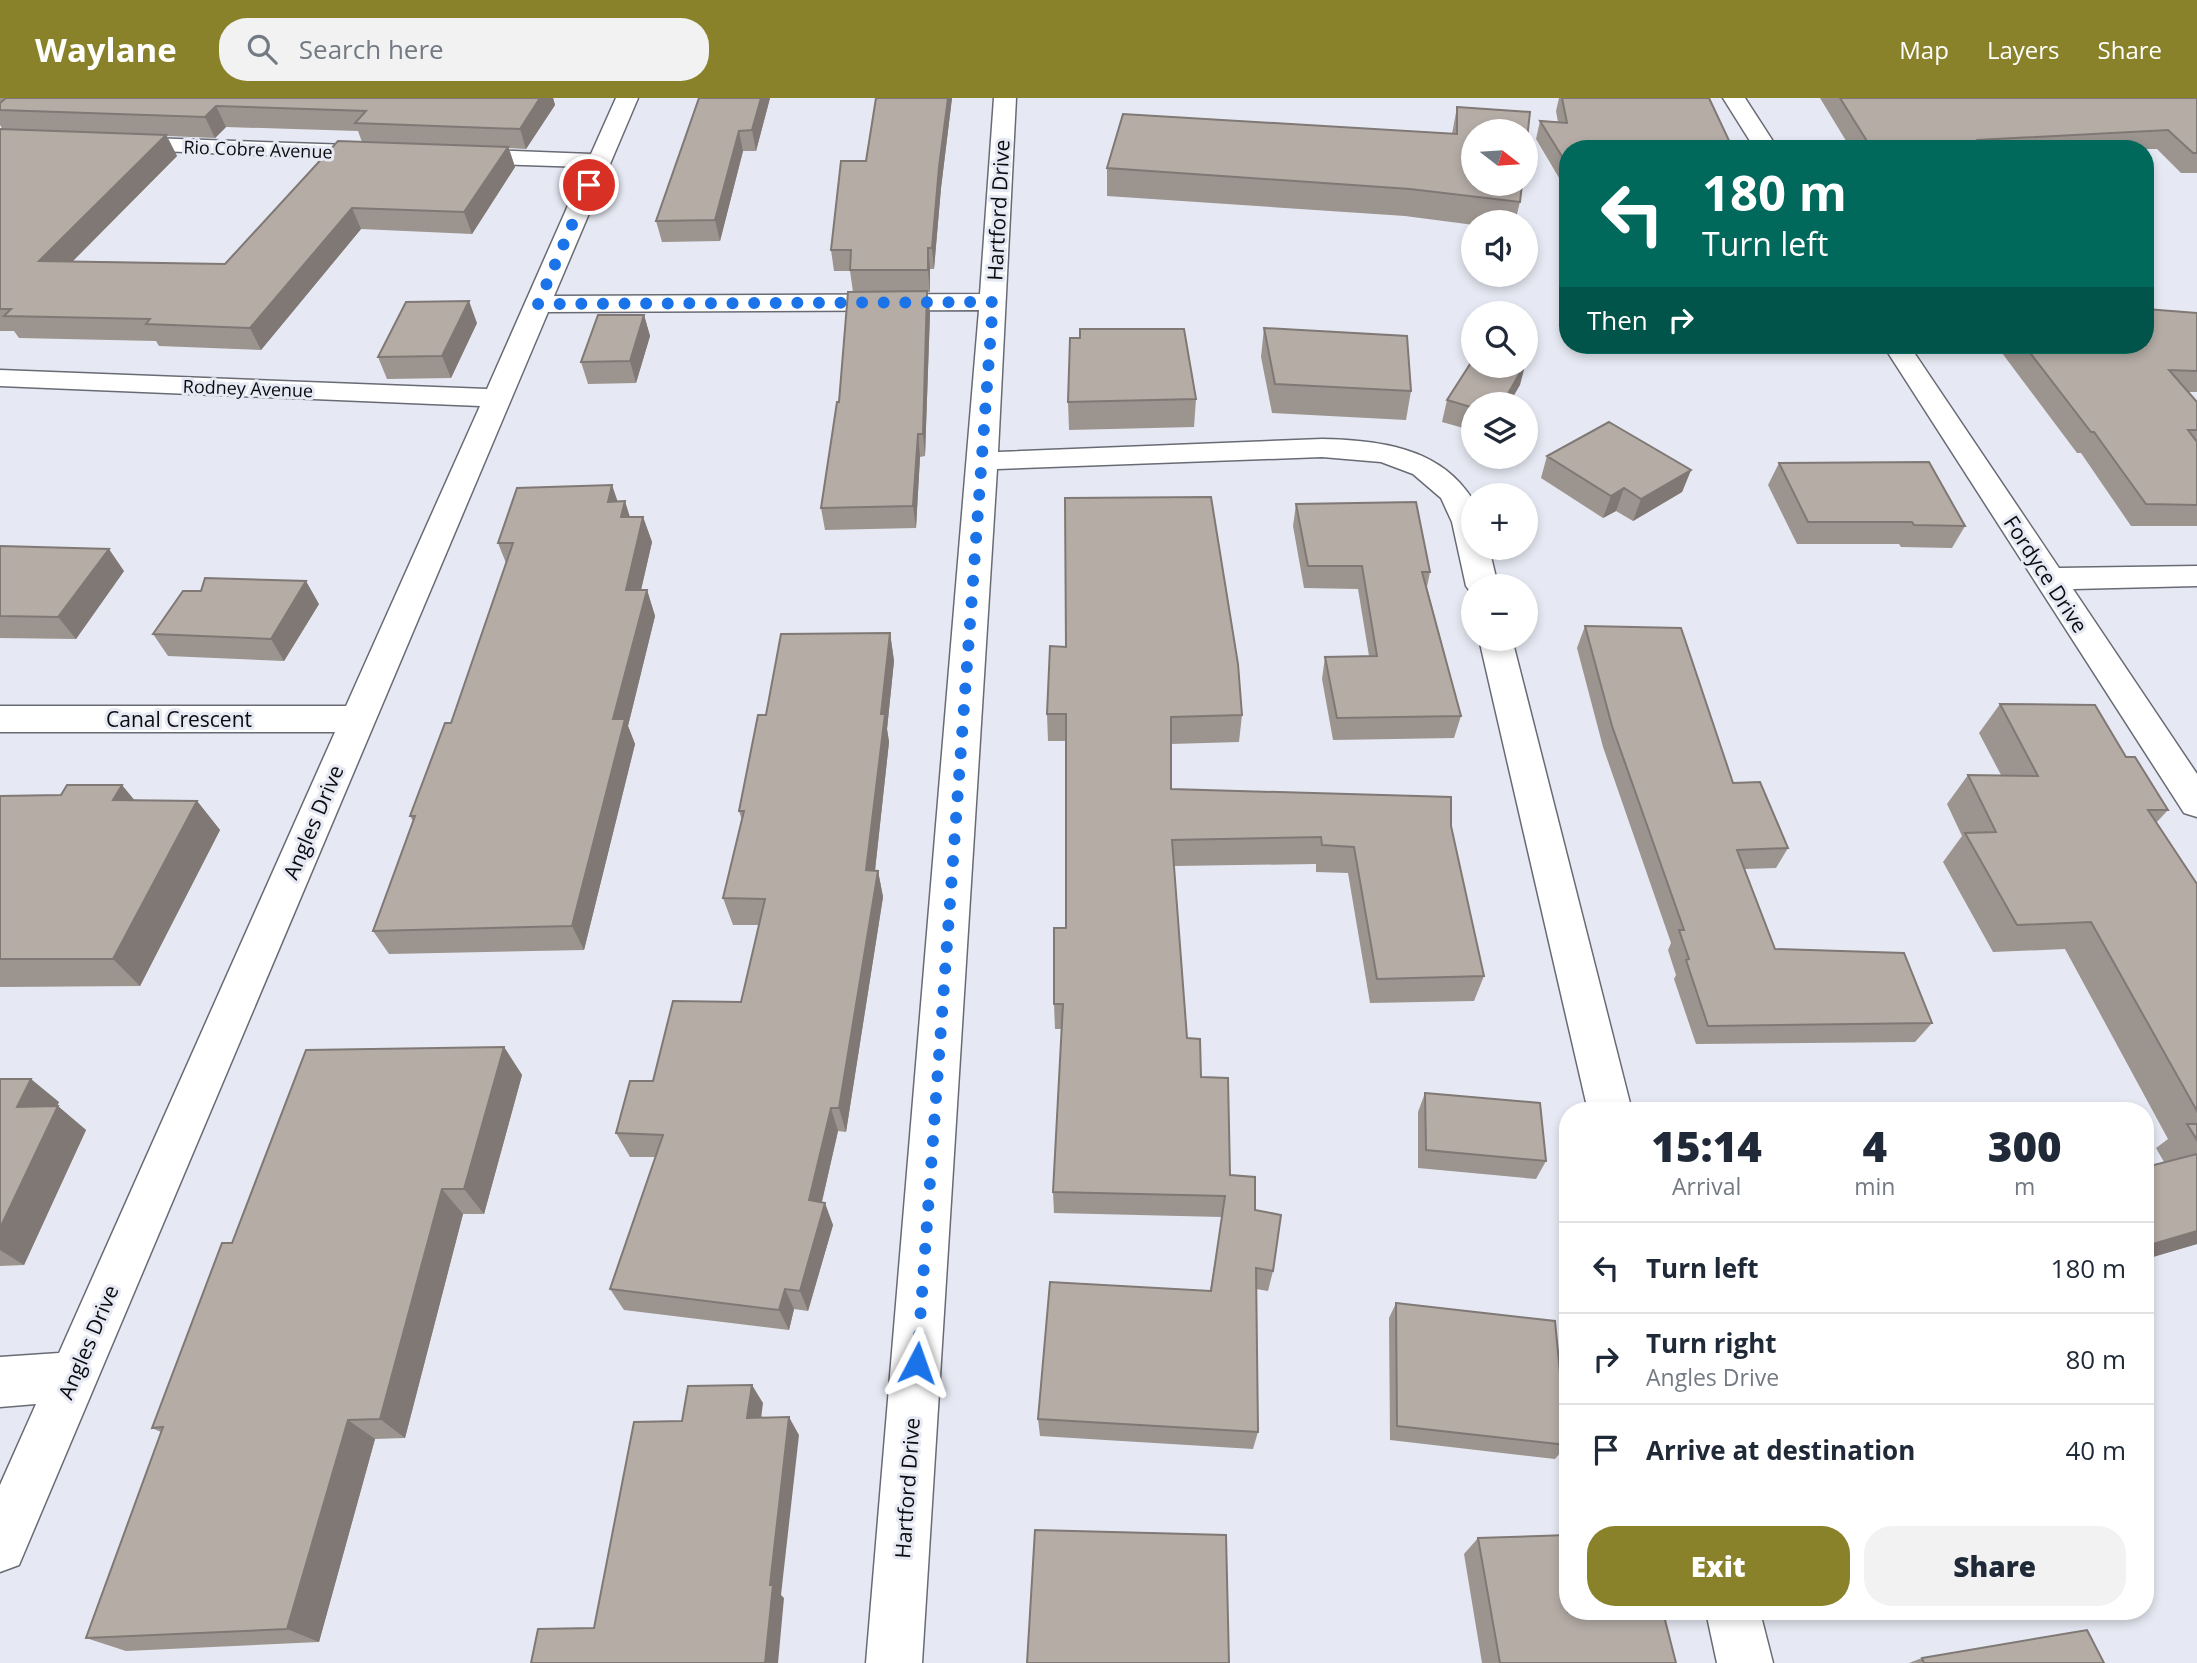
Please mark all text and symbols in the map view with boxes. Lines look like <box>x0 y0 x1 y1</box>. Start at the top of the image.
search box <box>219 18 709 81</box>
text: Waylane <box>35 27 177 72</box>
icon: search <box>243 30 281 68</box>
text: Search here <box>299 31 444 67</box>
text: Map <box>1899 33 1949 66</box>
text: Layers <box>1987 33 2060 66</box>
text: Share <box>2098 33 2162 66</box>
north arrow <box>1461 119 1538 196</box>
map controls <box>1461 119 1538 651</box>
street label: Rio Cobre Avenue <box>183 134 333 164</box>
street label: Hartford Drive <box>980 139 1016 281</box>
pin <box>559 155 619 215</box>
text: 180 m <box>1702 159 1847 225</box>
icon: arrive <box>570 166 608 204</box>
icon: left <box>1587 168 1678 259</box>
button: sound <box>1461 210 1538 287</box>
text: Turn left <box>1702 222 1828 265</box>
button: search <box>1461 301 1538 378</box>
icon: right <box>1662 301 1700 339</box>
text: Then <box>1587 302 1648 338</box>
street label: Rodney Avenue <box>182 374 314 402</box>
button: layers <box>1461 392 1538 469</box>
button: + <box>1461 483 1538 560</box>
street label: Fordyce Drive <box>1998 510 2094 638</box>
button: − <box>1461 574 1538 651</box>
street label: Canal Crescent <box>106 705 252 733</box>
street label: Angles Drive <box>276 761 350 883</box>
text: 15:14 <box>1651 1117 1762 1174</box>
text: 4 <box>1863 1117 1887 1174</box>
text: 300 <box>1988 1117 2062 1174</box>
text: Arrival <box>1672 1170 1741 1202</box>
text: min <box>1854 1170 1895 1202</box>
text: m <box>2014 1170 2035 1202</box>
icon: left <box>1587 1249 1625 1287</box>
text: Turn left <box>1646 1250 1758 1286</box>
text: 180 m <box>2051 1250 2126 1286</box>
street label: Angles Drive <box>51 1281 125 1403</box>
text: Turn right <box>1646 1325 1777 1361</box>
position arrow <box>880 1326 954 1400</box>
icon: right <box>1587 1340 1625 1378</box>
text: 80 m <box>2065 1341 2126 1377</box>
text: Angles Drive <box>1646 1361 1779 1393</box>
street label: Hartford Drive <box>888 1417 926 1559</box>
icon: arrive <box>1587 1431 1625 1469</box>
text: Arrive at destination <box>1646 1432 1915 1468</box>
text: 40 m <box>2065 1432 2126 1468</box>
button: Exit <box>1587 1526 1850 1606</box>
button: Share <box>1864 1526 2126 1606</box>

